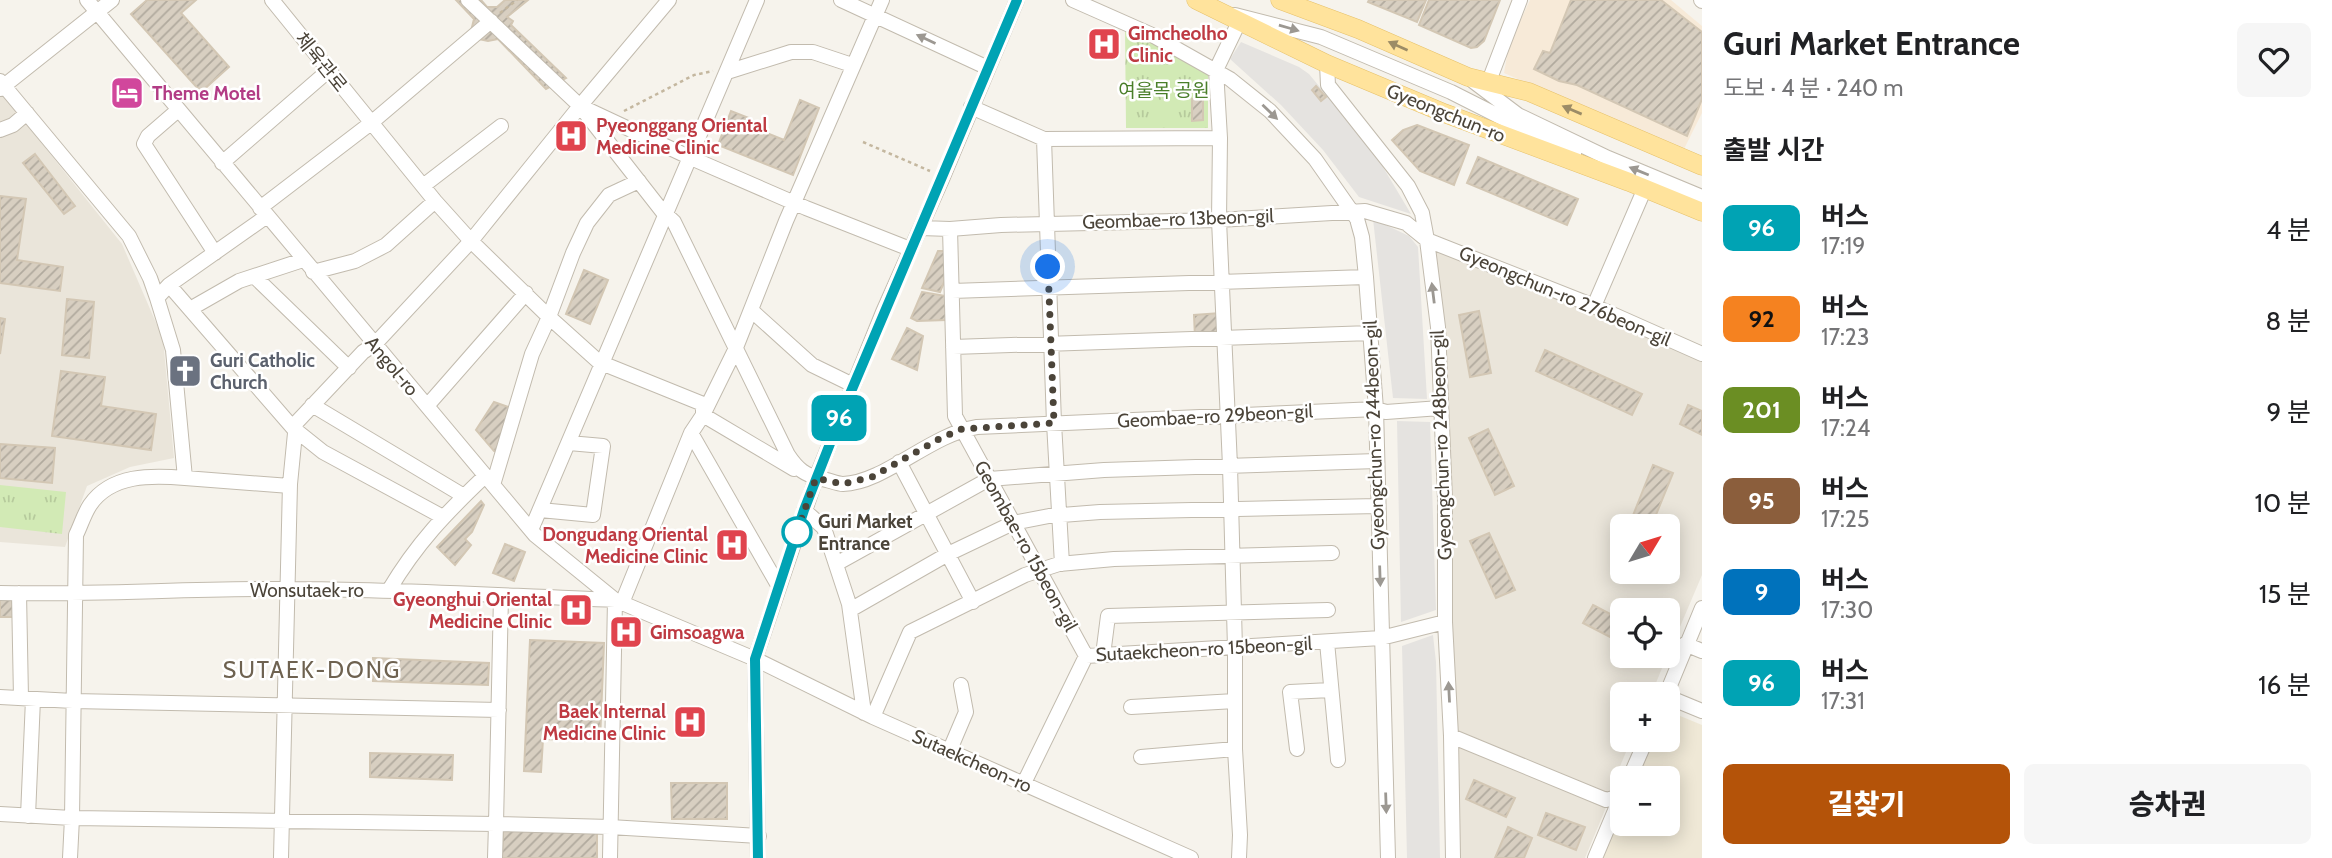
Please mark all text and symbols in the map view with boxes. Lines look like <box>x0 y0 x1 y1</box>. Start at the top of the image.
place label: Gimcheolho Clinic <box>1128 22 1228 67</box>
text: Guri Market Entrance <box>1723 23 2020 63</box>
button: heart <box>2237 23 2311 97</box>
one-way arrow <box>1279 24 1300 34</box>
hospital icon: Gimcheolho Clinic <box>1085 25 1123 63</box>
street label: 체육관로 <box>290 28 352 96</box>
one-way arrow <box>916 33 936 45</box>
one-way arrow <box>1388 40 1409 51</box>
hotel icon: Theme Motel <box>108 74 146 112</box>
text: 도보 · 4 분 · 240 m <box>1723 74 1903 102</box>
park label: 여울목 공원 <box>1118 79 1210 102</box>
street label: Gyeongchun-ro <box>1383 79 1509 147</box>
place label: Theme Motel <box>152 82 261 105</box>
one-way arrow <box>1261 103 1278 119</box>
one-way arrow <box>1561 105 1582 116</box>
place label: Pyeonggang Oriental Medicine Clinic <box>596 114 768 159</box>
hospital icon: Pyeonggang Oriental Medicine Clinic <box>552 117 590 155</box>
text: 출발 시간 <box>1723 134 1825 166</box>
one-way arrow <box>1628 165 1649 176</box>
text: 버스 <box>1821 200 1869 232</box>
street label: Geombae-ro 13beon-gil <box>1082 204 1275 234</box>
text: 96 <box>1748 213 1775 242</box>
text: 4 분 <box>2266 214 2311 246</box>
text: 17:19 <box>1821 232 1865 260</box>
street label: Gyeongchun-ro 276beon-gil <box>1456 241 1675 351</box>
your location <box>1030 249 1065 284</box>
one-way arrow <box>1428 282 1439 304</box>
text: 버스 <box>1821 291 1869 323</box>
text: 92 <box>1748 304 1775 333</box>
text: 8 분 <box>2265 305 2311 337</box>
street label: Gyeongchun-ro 244beon-gil <box>1358 319 1390 550</box>
text: 17:23 <box>1821 323 1869 351</box>
street label: Gyeongchun-ro 248beon-gil <box>1425 329 1457 561</box>
street label: Angol-ro <box>360 331 424 401</box>
place label: Guri Catholic Church <box>210 349 315 394</box>
church icon: Guri Catholic Church <box>166 352 204 390</box>
text: 버스 <box>1821 382 1869 414</box>
line badge: 96 <box>808 395 870 441</box>
text: 201 <box>1742 395 1781 424</box>
text: 9 분 <box>2266 396 2311 428</box>
street label: Geombae-ro 29beon-gil <box>1117 399 1314 433</box>
text: 96 <box>826 403 852 432</box>
text: 17:24 <box>1821 414 1870 442</box>
street label: Geombae-ro 15beon-gil <box>969 457 1083 636</box>
text: 버스 <box>1821 473 1869 505</box>
text: 95 <box>1748 486 1775 515</box>
text: 10 분 <box>2255 487 2311 519</box>
text: 17:25 <box>1821 505 1869 533</box>
place label: Guri Market Entrance <box>818 510 913 555</box>
north arrow <box>1610 514 1680 584</box>
map controls <box>1610 514 1680 836</box>
marker: Guri Market Entrance <box>782 517 812 547</box>
place label: Dongudang Oriental Medicine Clinic <box>542 523 708 568</box>
hospital icon: Dongudang Oriental Medicine Clinic <box>713 526 751 564</box>
text: 버스 <box>1821 564 1869 596</box>
one-way arrow <box>1374 565 1385 587</box>
text: 9 <box>1755 577 1768 606</box>
text: 15 분 <box>2259 578 2311 610</box>
street label: Wonsutaek-ro <box>250 579 364 602</box>
place label: Gyeonghui Oriental Medicine Clinic <box>393 588 552 633</box>
hospital icon: Gyeonghui Oriental Medicine Clinic <box>557 591 595 629</box>
text: 17:30 <box>1821 596 1873 624</box>
button: locate <box>1610 598 1680 668</box>
hospital icon: Gimsoagwa <box>607 613 645 651</box>
place label: Gimsoagwa <box>650 621 745 644</box>
street label: Sutaekcheon-ro 15beon-gil <box>1095 632 1313 666</box>
text: 버스 <box>1821 655 1869 687</box>
district label: SUTAEK-DONG <box>223 656 401 684</box>
text: 96 <box>1748 668 1775 697</box>
text: 16 분 <box>2258 669 2311 701</box>
one-way arrow <box>1443 681 1454 703</box>
button: + <box>1610 682 1680 752</box>
text: 17:31 <box>1821 687 1865 715</box>
place label: Baek Internal Medicine Clinic <box>543 700 666 745</box>
hospital icon: Baek Internal Medicine Clinic <box>671 703 709 741</box>
street label: Sutaekcheon-ro <box>909 724 1035 798</box>
button: 길찾기 <box>1723 764 2010 844</box>
button: 승차권 <box>2024 764 2311 844</box>
button: − <box>1610 766 1680 836</box>
one-way arrow <box>1380 793 1392 815</box>

